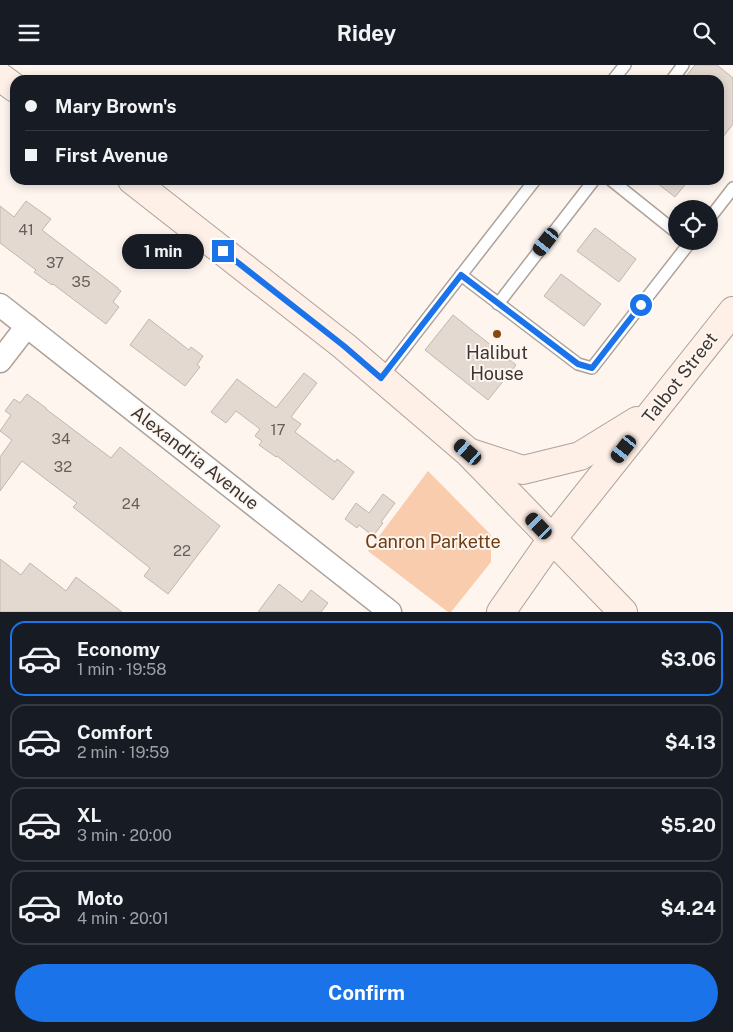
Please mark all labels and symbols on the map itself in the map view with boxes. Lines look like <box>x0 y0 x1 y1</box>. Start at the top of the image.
house number: 41 <box>18 221 34 238</box>
car <box>530 226 561 258</box>
callout: 1 min <box>123 233 206 269</box>
route end <box>212 240 234 262</box>
house number: 37 <box>46 254 64 271</box>
house number: 35 <box>71 273 91 290</box>
route start <box>630 294 652 316</box>
marker: Halibut House <box>491 328 503 340</box>
street label: Talbot Street <box>638 328 722 427</box>
place label: Halibut House <box>466 342 528 384</box>
street label: Alexandria Avenue <box>127 401 263 514</box>
house number: 17 <box>270 421 286 438</box>
house number: 34 <box>52 430 70 447</box>
car <box>608 433 639 465</box>
car <box>451 436 484 468</box>
house number: 32 <box>54 458 72 475</box>
house number: 24 <box>122 495 140 512</box>
car <box>523 510 554 542</box>
park label: Canron Parkette <box>365 531 501 552</box>
house number: 22 <box>173 542 191 559</box>

